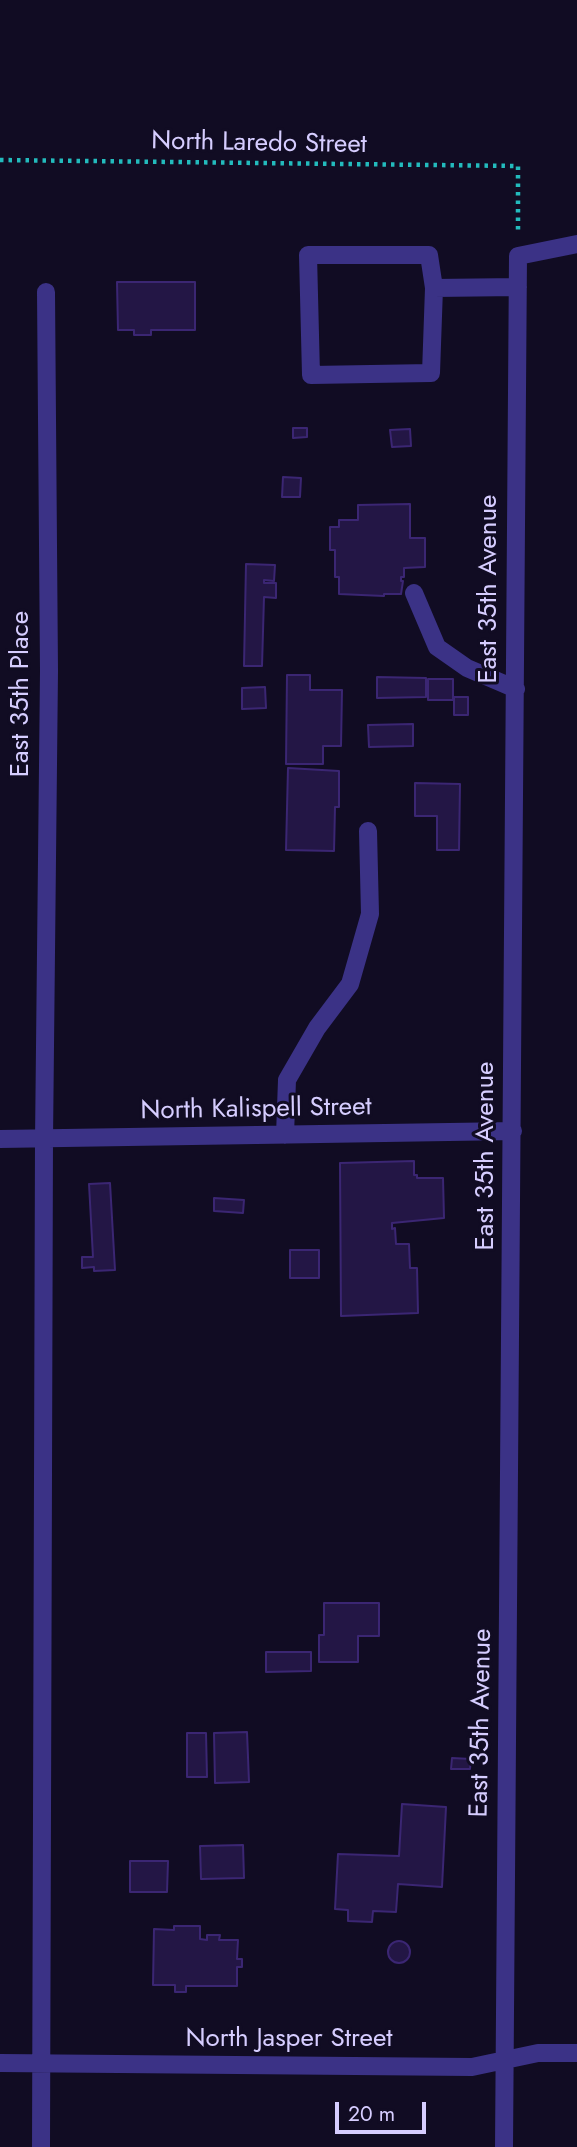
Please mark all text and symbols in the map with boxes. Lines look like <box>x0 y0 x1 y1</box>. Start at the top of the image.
street label: North Laredo Street <box>151 127 367 161</box>
street label: East 35th Avenue <box>474 495 506 683</box>
street label: East 35th Place <box>6 611 38 777</box>
street label: East 35th Avenue <box>471 1062 503 1250</box>
street label: North Kalispell Street <box>140 1092 372 1128</box>
street label: East 35th Avenue <box>465 1628 499 1818</box>
street label: North Jasper Street <box>185 2024 393 2056</box>
scale bar <box>339 2088 430 2132</box>
text: 20 m <box>348 2099 395 2129</box>

